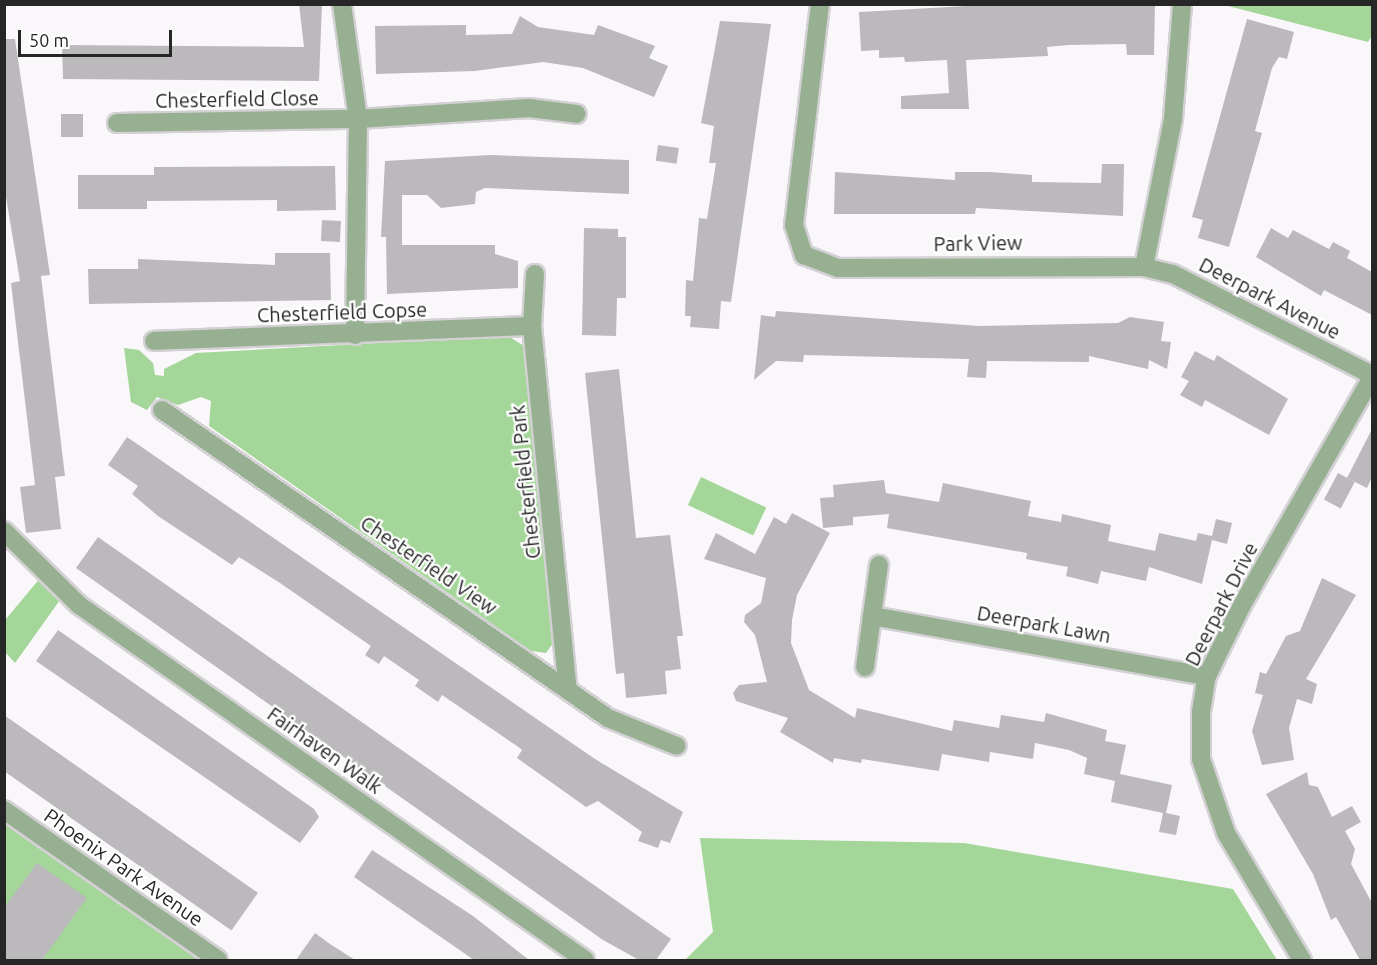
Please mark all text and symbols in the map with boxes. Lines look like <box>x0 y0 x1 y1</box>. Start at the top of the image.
scale bar <box>21 18 176 56</box>
text: 50 m <box>29 30 69 50</box>
street label: Chesterfield Close <box>155 86 319 112</box>
street label: Park View <box>933 230 1023 256</box>
street label: Deerpark Avenue <box>1195 252 1345 344</box>
street label: Chesterfield Copse <box>257 297 427 327</box>
street label: Chesterfield Park <box>505 404 545 560</box>
street label: Chesterfield View <box>356 510 502 620</box>
street label: Deerpark Drive <box>1180 538 1262 670</box>
street label: Deerpark Lawn <box>975 600 1113 648</box>
street label: Fairhaven Walk <box>263 702 387 798</box>
street label: Phoenix Park Avenue <box>40 803 208 931</box>

